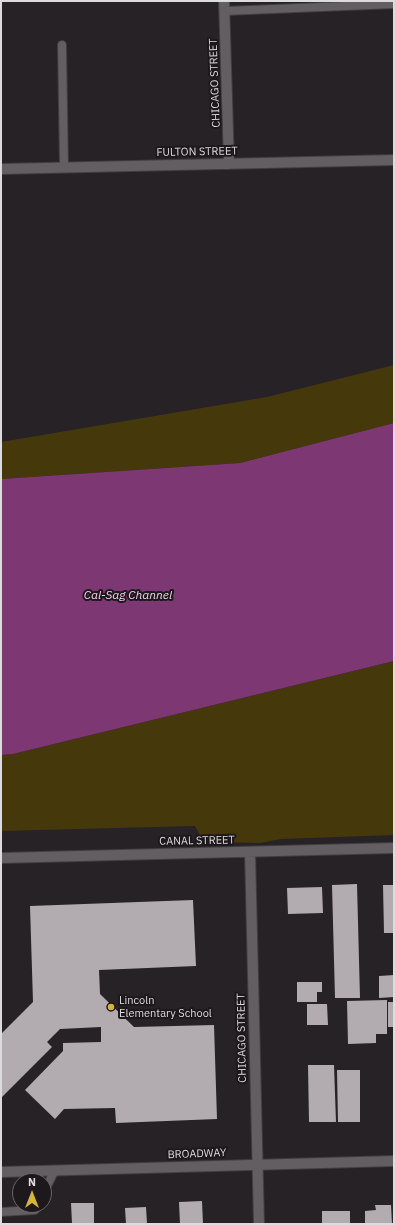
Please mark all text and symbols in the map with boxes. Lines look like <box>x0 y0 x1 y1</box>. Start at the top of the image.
street label: CHICAGO STREET <box>207 38 223 128</box>
street label: FULTON STREET <box>156 145 238 159</box>
water label: Cal-Sag Channel <box>84 589 172 603</box>
street label: CANAL STREET <box>159 834 235 848</box>
street label: CHICAGO STREET <box>235 993 249 1083</box>
place label: Lincoln Elementary School <box>119 994 212 1020</box>
marker: Lincoln Elementary School <box>106 1002 116 1012</box>
street label: BROADWAY <box>167 1146 227 1162</box>
north arrow <box>12 1173 52 1213</box>
text: N <box>28 1175 36 1189</box>

